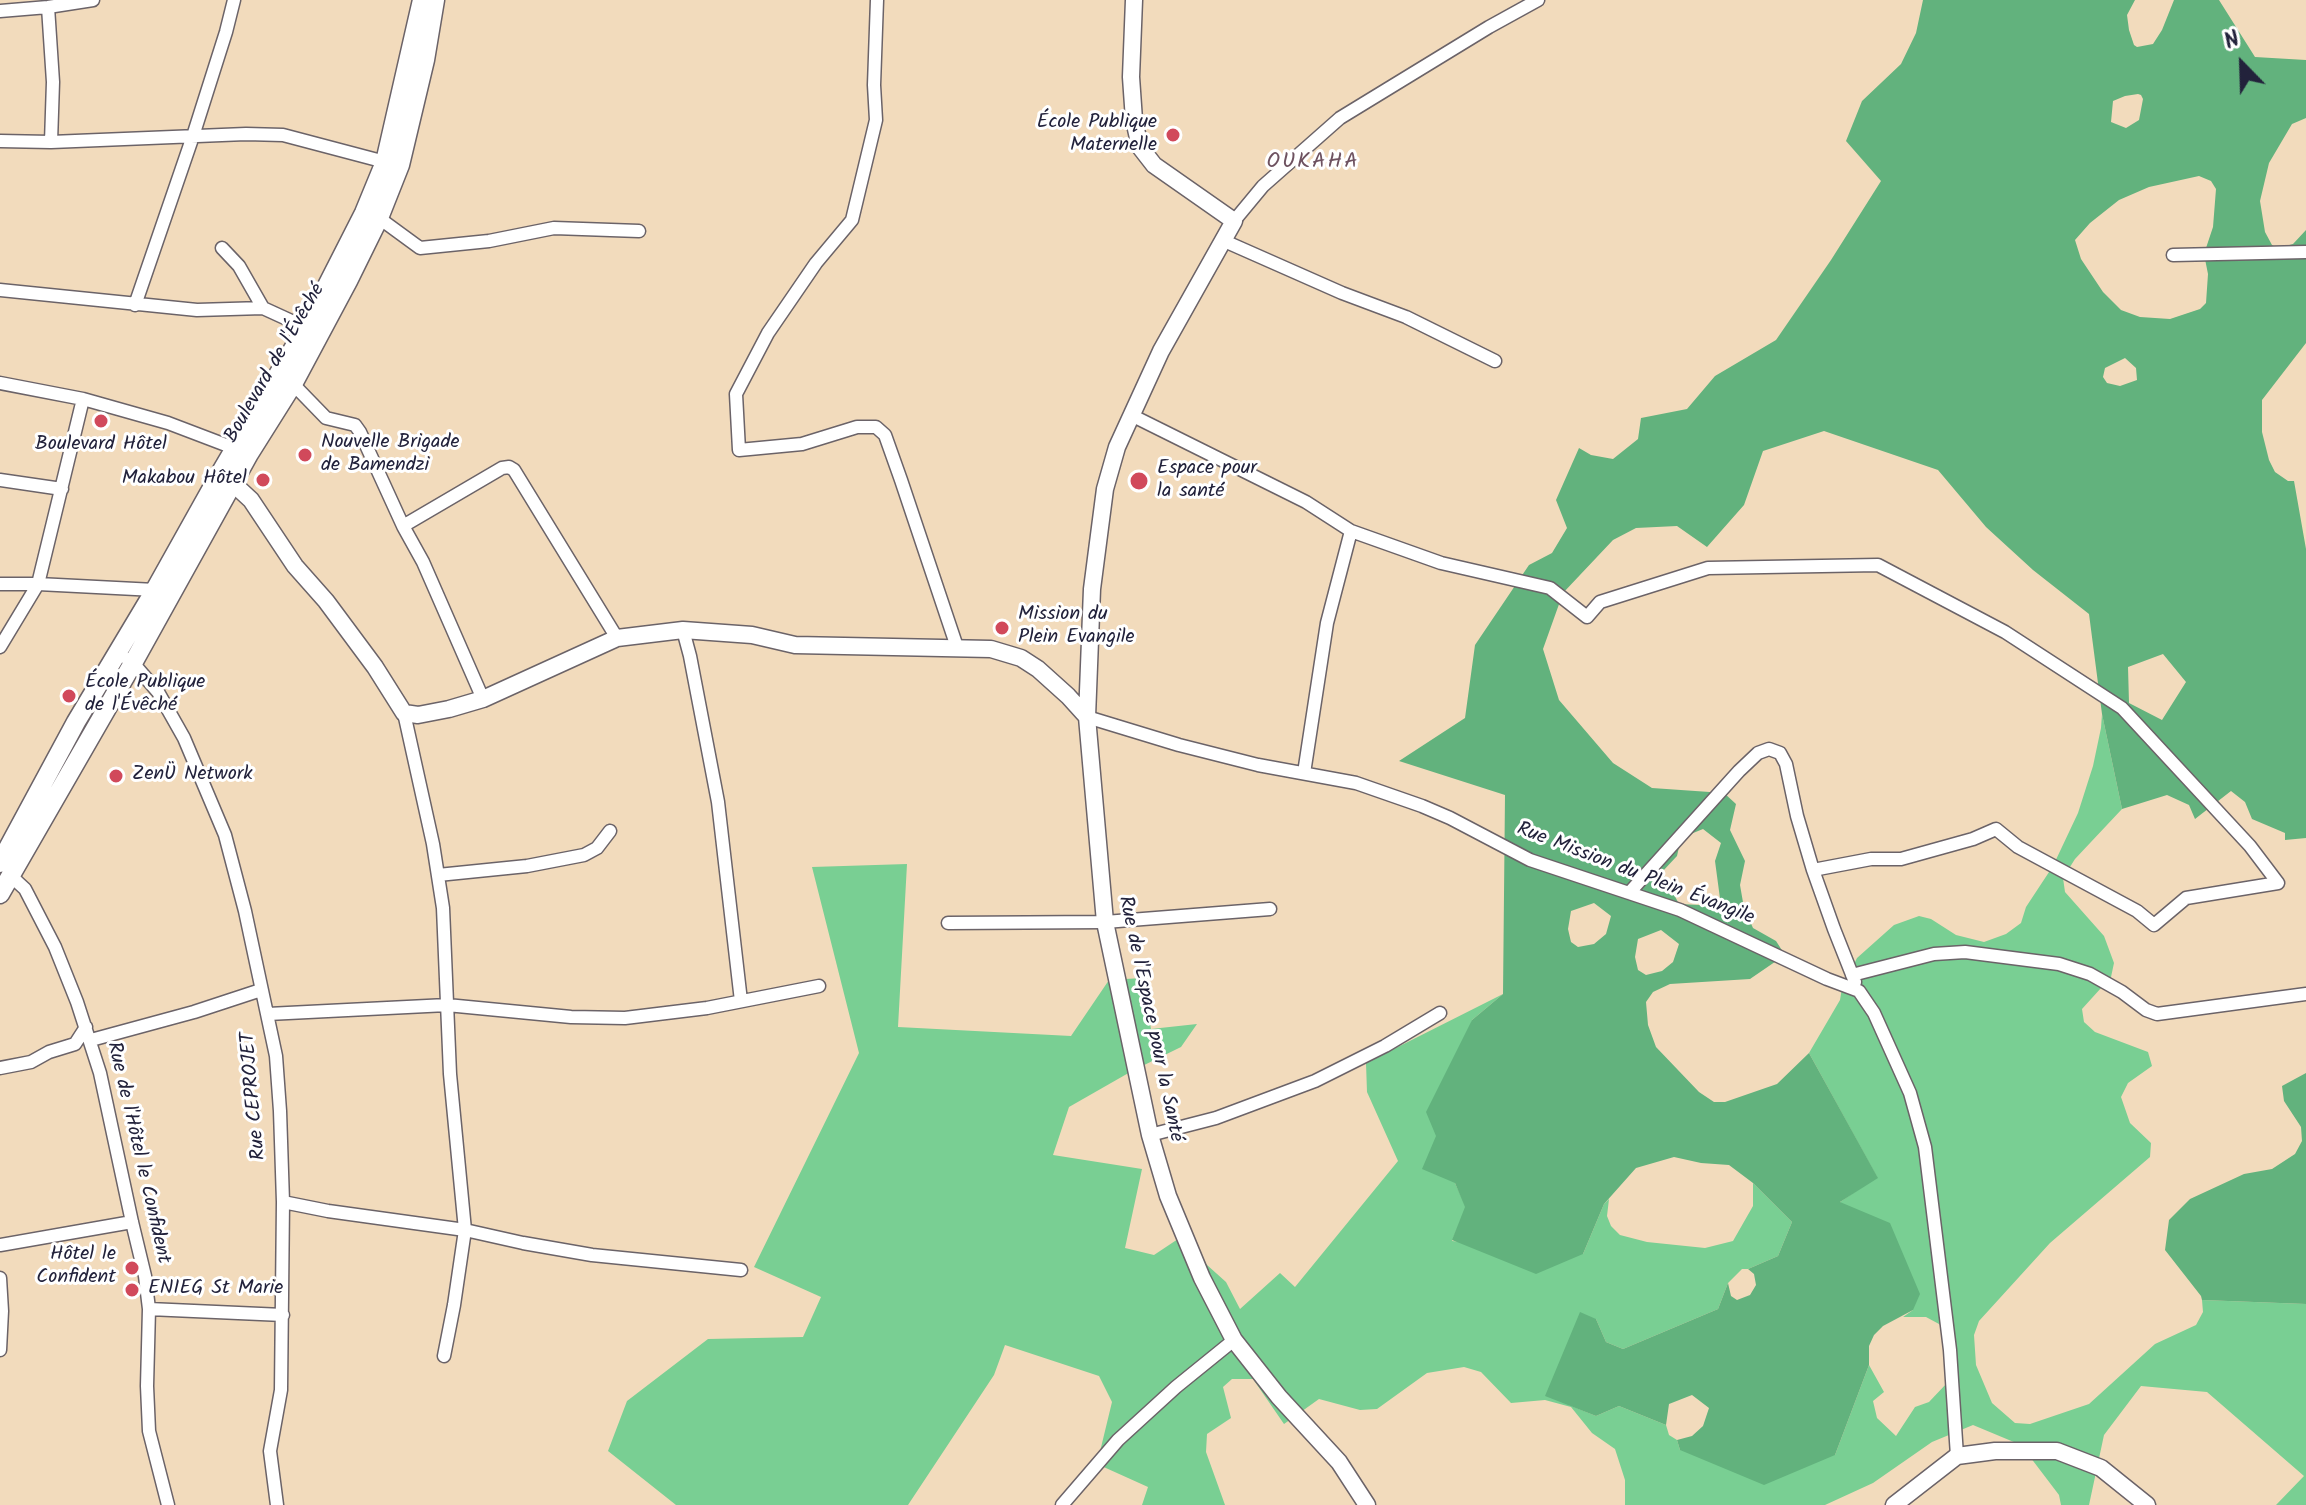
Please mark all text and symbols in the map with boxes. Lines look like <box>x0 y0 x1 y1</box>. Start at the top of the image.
text: N <box>2219 23 2246 60</box>
north arrow <box>2202 24 2282 104</box>
place label: École Publique Maternelle <box>1037 112 1157 159</box>
marker: École Publique Maternelle <box>1164 126 1182 144</box>
district label: OUKAHA <box>1266 150 1360 176</box>
street label: Boulevard de l'Évêché <box>221 280 331 448</box>
marker: Boulevard Hôtel <box>92 412 110 430</box>
place label: Nouvelle Brigade de Bamendzi <box>321 432 459 479</box>
place label: Boulevard Hôtel <box>35 434 167 458</box>
marker: Nouvelle Brigade de Bamendzi <box>296 446 314 464</box>
place label: Espace pour la santé <box>1157 458 1257 505</box>
place label: Makabou Hôtel <box>122 468 247 492</box>
marker: Espace pour la santé <box>1128 470 1150 492</box>
marker: Makabou Hôtel <box>254 471 272 489</box>
place label: Mission du Plein Evangile <box>1018 604 1135 651</box>
marker: Mission du Plein Evangile <box>993 619 1011 637</box>
place label: École Publique de l'Évêché <box>85 672 205 719</box>
marker: École Publique de l'Évêché <box>60 687 78 705</box>
place label: ZenÜ Network <box>132 764 253 788</box>
marker: ZenÜ Network <box>107 767 125 785</box>
street label: Rue Mission du Plein Évangile <box>1513 819 1757 931</box>
street label: Rue de l'Espace pour la Santé <box>1111 894 1187 1144</box>
street label: Rue CEPROJET <box>237 1031 273 1161</box>
street label: Rue de l'Hôtel le Confident <box>100 1040 174 1266</box>
place label: Hôtel le Confident <box>36 1244 116 1291</box>
marker: Hôtel le Confident <box>123 1259 141 1277</box>
place label: ENIEG St Marie <box>148 1278 283 1302</box>
marker: ENIEG St Marie <box>123 1281 141 1299</box>

